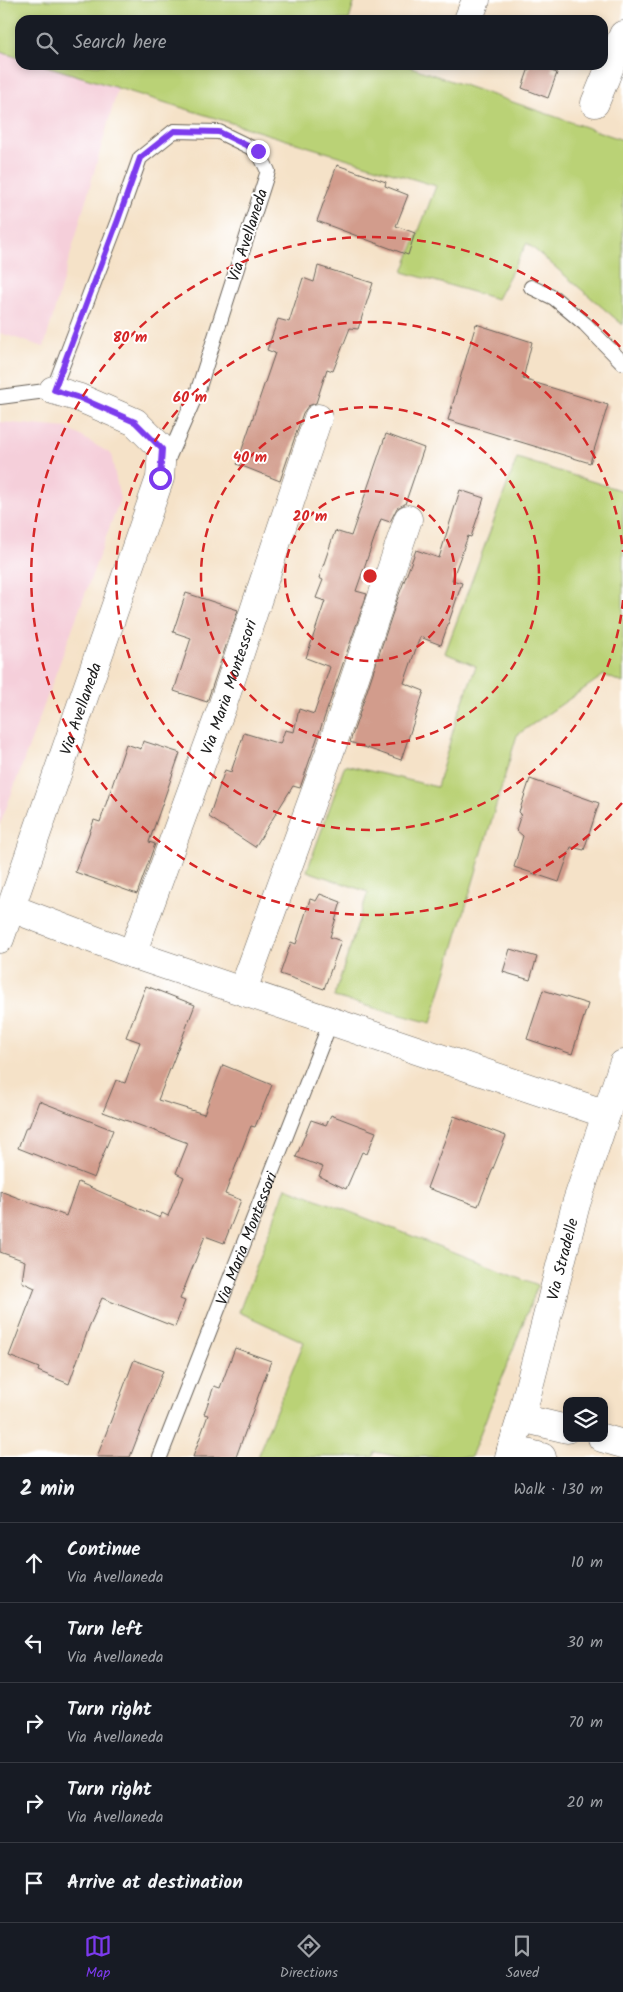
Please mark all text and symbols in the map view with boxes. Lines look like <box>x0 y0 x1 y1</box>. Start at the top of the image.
search box <box>15 15 608 70</box>
text: Search here <box>73 28 167 58</box>
icon: search <box>33 29 61 57</box>
route end <box>247 140 270 163</box>
street label: Via Avellaneda <box>222 186 275 285</box>
text: 80 m <box>113 326 147 350</box>
text: 60 m <box>173 386 207 410</box>
text: 40 m <box>233 446 267 470</box>
route start <box>149 467 172 490</box>
text: 20 m <box>293 505 327 529</box>
centre of rings <box>361 567 379 585</box>
street label: Via Maria Montessori <box>195 615 265 758</box>
street label: Via Avellaneda <box>54 659 109 759</box>
street label: Via Maria Montessori <box>210 1167 285 1309</box>
street label: Via Stradelle <box>541 1216 586 1303</box>
map controls <box>563 1397 608 1442</box>
button: layers <box>563 1397 608 1442</box>
text: 2 min <box>20 1473 75 1506</box>
text: Walk · 130 m <box>514 1477 603 1502</box>
text: Continue <box>67 1535 140 1565</box>
icon: ahead <box>20 1549 48 1577</box>
text: 10 m <box>571 1550 603 1575</box>
text: Via Avellaneda <box>67 1565 163 1590</box>
text: Turn left <box>67 1615 142 1645</box>
icon: left <box>20 1629 48 1657</box>
text: 30 m <box>567 1630 603 1655</box>
text: Via Avellaneda <box>67 1645 163 1670</box>
text: Turn right <box>67 1695 152 1725</box>
icon: right <box>20 1709 48 1737</box>
text: 70 m <box>568 1710 603 1735</box>
text: Via Avellaneda <box>67 1725 163 1750</box>
text: Turn right <box>67 1775 152 1805</box>
icon: right <box>20 1789 48 1817</box>
text: 20 m <box>567 1790 603 1815</box>
text: Via Avellaneda <box>67 1805 163 1830</box>
text: Arrive at destination <box>67 1868 243 1898</box>
icon: arrive <box>20 1869 48 1897</box>
tab: Map <box>84 1932 112 1984</box>
tab: Directions <box>280 1932 338 1984</box>
tab: Saved <box>506 1932 539 1984</box>

